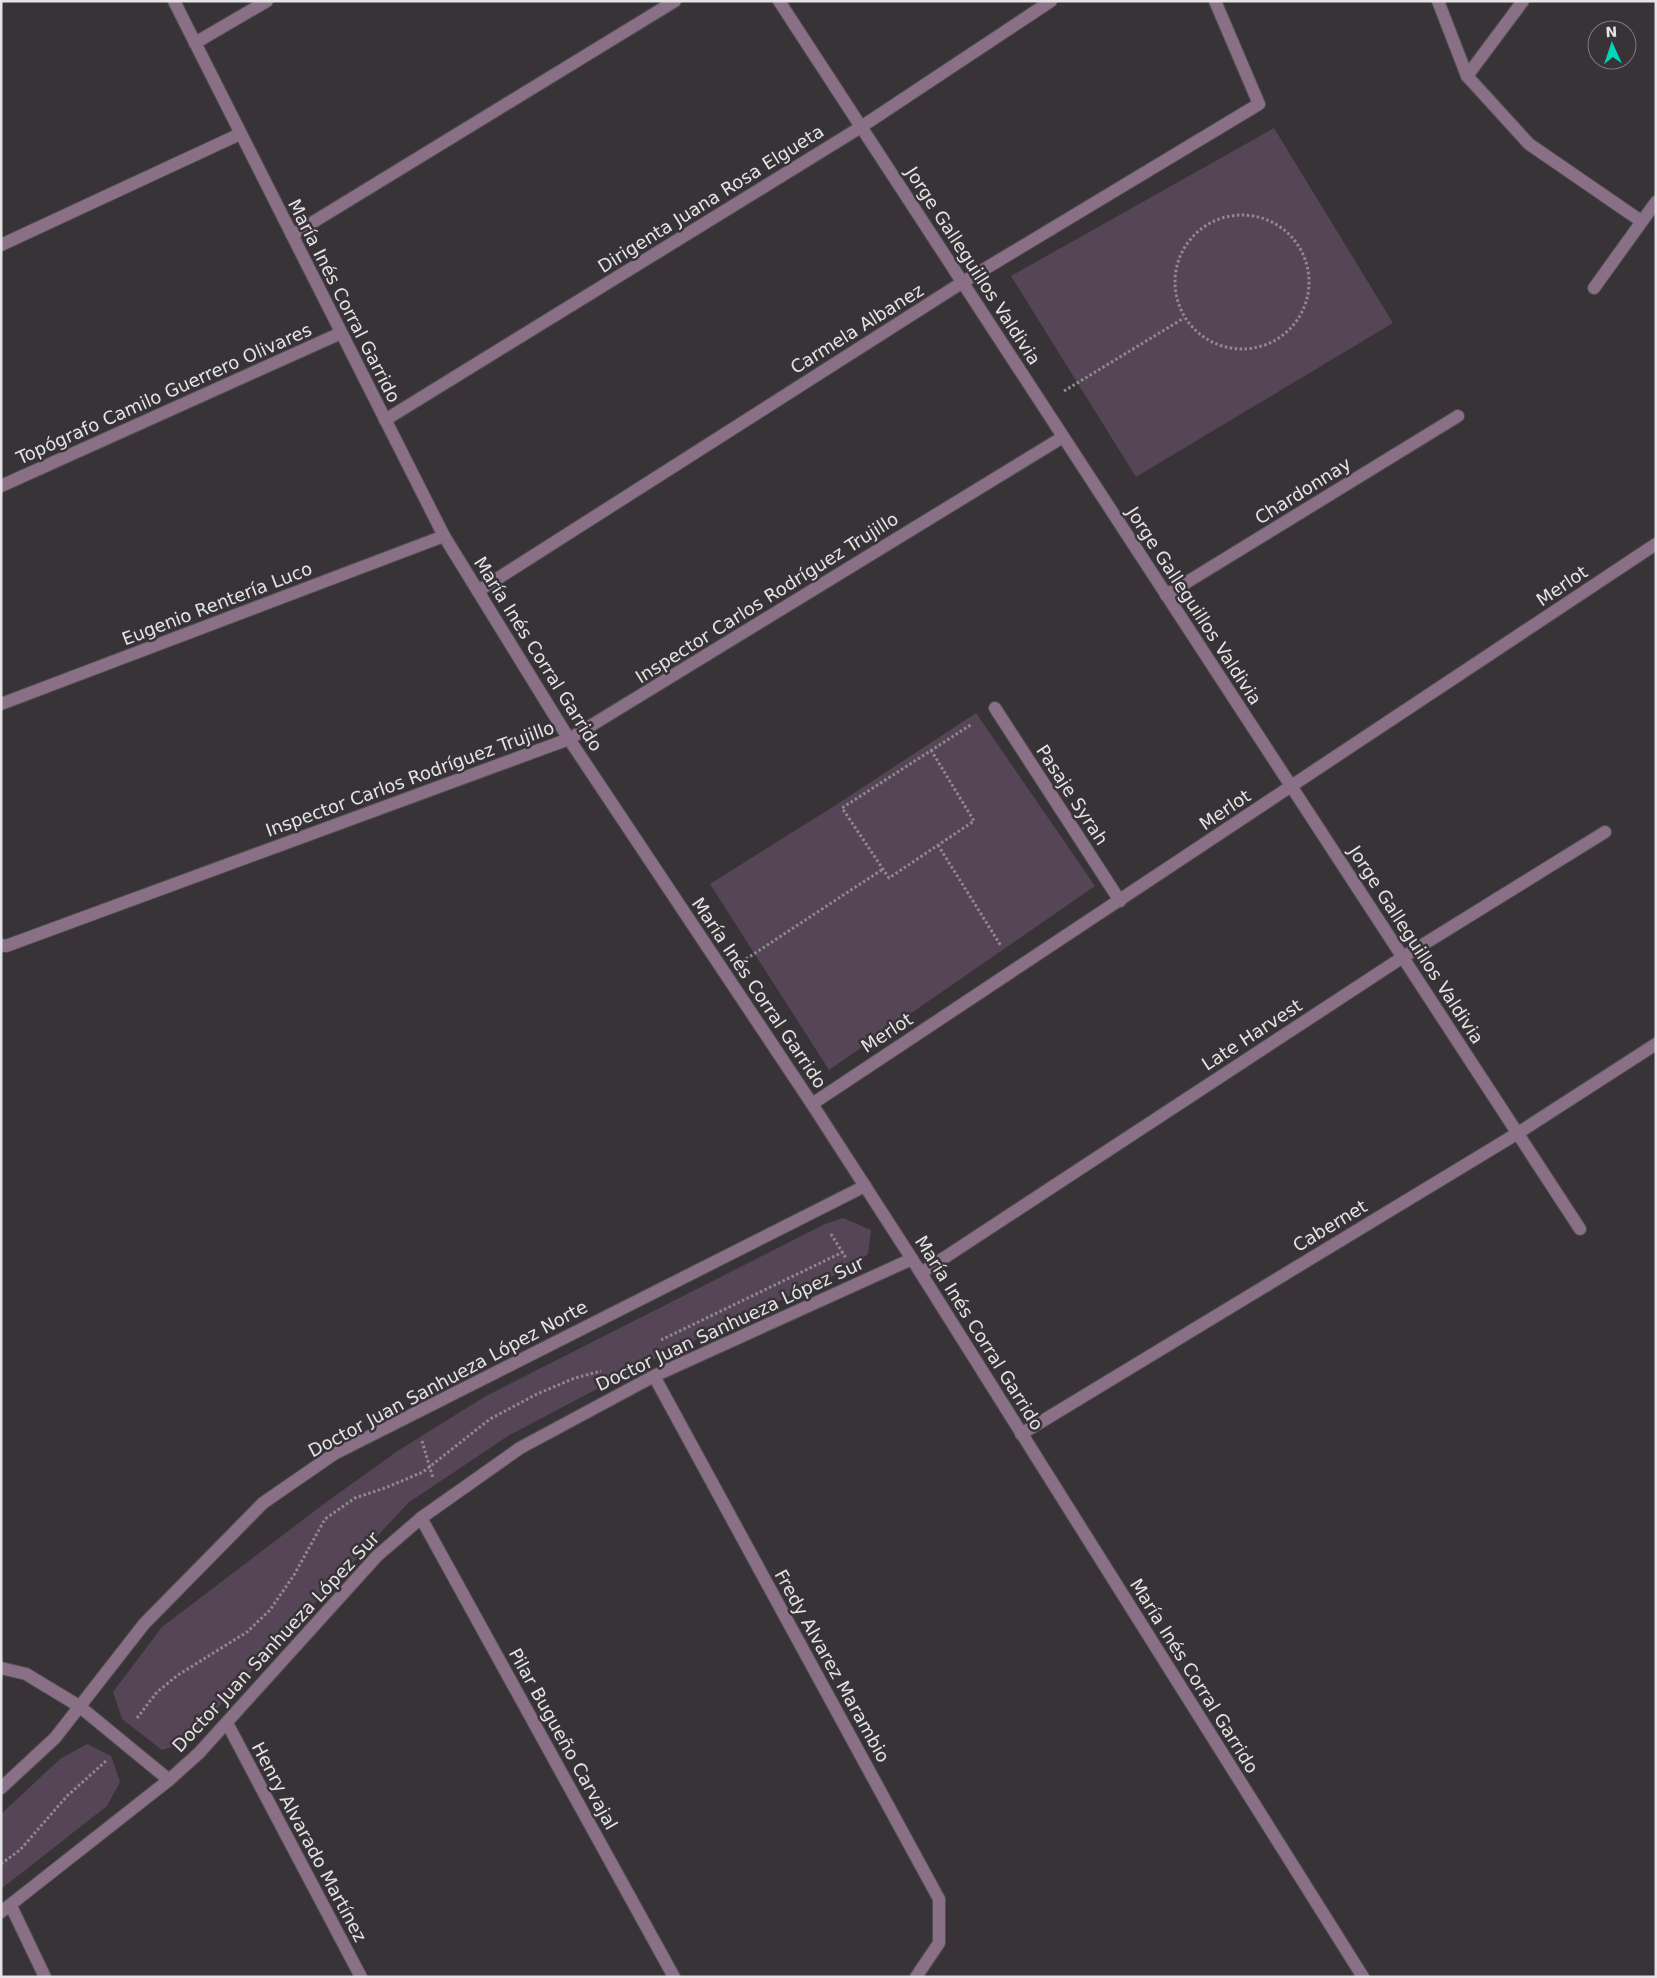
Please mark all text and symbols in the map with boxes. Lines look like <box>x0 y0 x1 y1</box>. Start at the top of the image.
north arrow <box>1587 20 1637 70</box>
text: N <box>1605 24 1618 40</box>
street label: Dirigenta Juana Rosa Elgueta <box>594 120 827 277</box>
street label: Jorge Galleguillos Valdivia <box>901 162 1045 369</box>
street label: María Inés Corral Garrido <box>284 196 405 406</box>
street label: Carmela Albanez <box>786 279 927 378</box>
street label: Topógrafo Camilo Guerrero Olivares <box>12 319 315 469</box>
street label: Chardonnay <box>1251 453 1355 528</box>
street label: Jorge Galleguillos Valdivia <box>1122 502 1266 709</box>
street label: Inspector Carlos Rodríguez Trujillo <box>632 508 902 687</box>
street label: María Inés Corral Garrido <box>470 553 607 755</box>
street label: Eugenio Rentería Luco <box>119 558 315 650</box>
street label: Merlot <box>1532 561 1591 610</box>
street label: Inspector Carlos Rodríguez Trujillo <box>263 716 557 841</box>
street label: Pasaje Syrah <box>1032 741 1113 849</box>
street label: Merlot <box>1195 785 1254 834</box>
street label: Jorge Galleguillos Valdivia <box>1344 841 1488 1048</box>
street label: María Inés Corral Garrido <box>688 893 831 1092</box>
street label: Late Harvest <box>1198 994 1306 1075</box>
street label: Merlot <box>857 1008 916 1057</box>
street label: Cabernet <box>1289 1195 1371 1256</box>
street label: María Inés Corral Garrido <box>911 1232 1048 1434</box>
street label: Doctor Juan Sanhueza López Sur <box>592 1252 868 1395</box>
street label: Doctor Juan Sanhueza López Norte <box>305 1296 591 1461</box>
street label: Doctor Juan Sanhueza López Sur <box>168 1527 384 1756</box>
street label: Fredy Alvarez Marambio <box>771 1566 894 1766</box>
street label: María Inés Corral Garrido <box>1126 1575 1263 1777</box>
street label: Pilar Bugueño Carvajal <box>505 1644 622 1833</box>
street label: Henry Alvarado Martínez <box>248 1738 371 1945</box>

